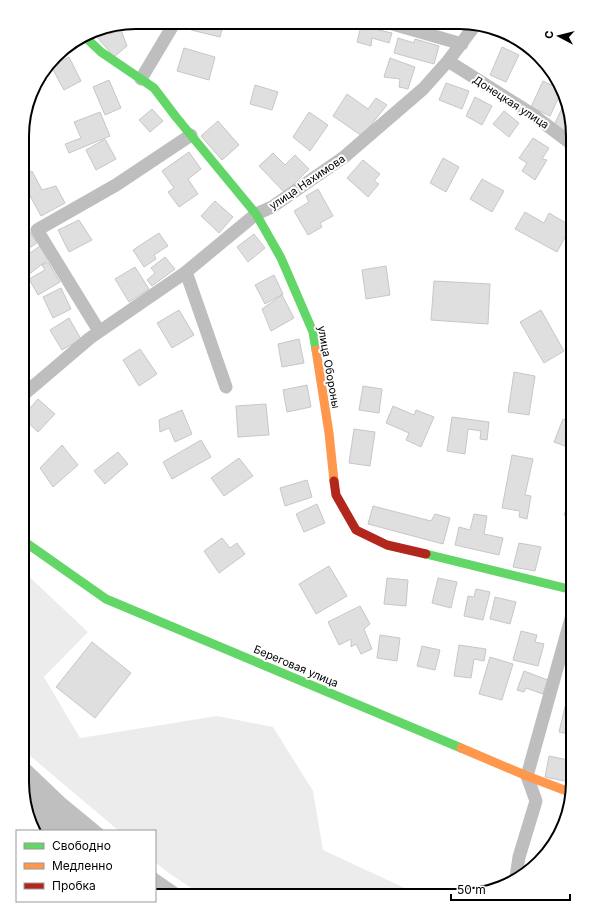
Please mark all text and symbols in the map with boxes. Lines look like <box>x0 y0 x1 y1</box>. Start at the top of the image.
north arrow <box>539 16 579 56</box>
text: С <box>542 30 557 40</box>
street label: Донецкая улица <box>470 72 552 132</box>
street label: улица Нахимова <box>266 151 348 213</box>
street label: улица Обороны <box>315 325 343 409</box>
street label: Береговая улица <box>252 642 340 690</box>
legend <box>16 830 156 902</box>
text: Свободно <box>52 838 111 853</box>
text: Медленно <box>52 858 113 873</box>
scale bar <box>451 876 570 902</box>
text: Пробка <box>52 878 96 893</box>
text: 50 m <box>457 882 486 897</box>

